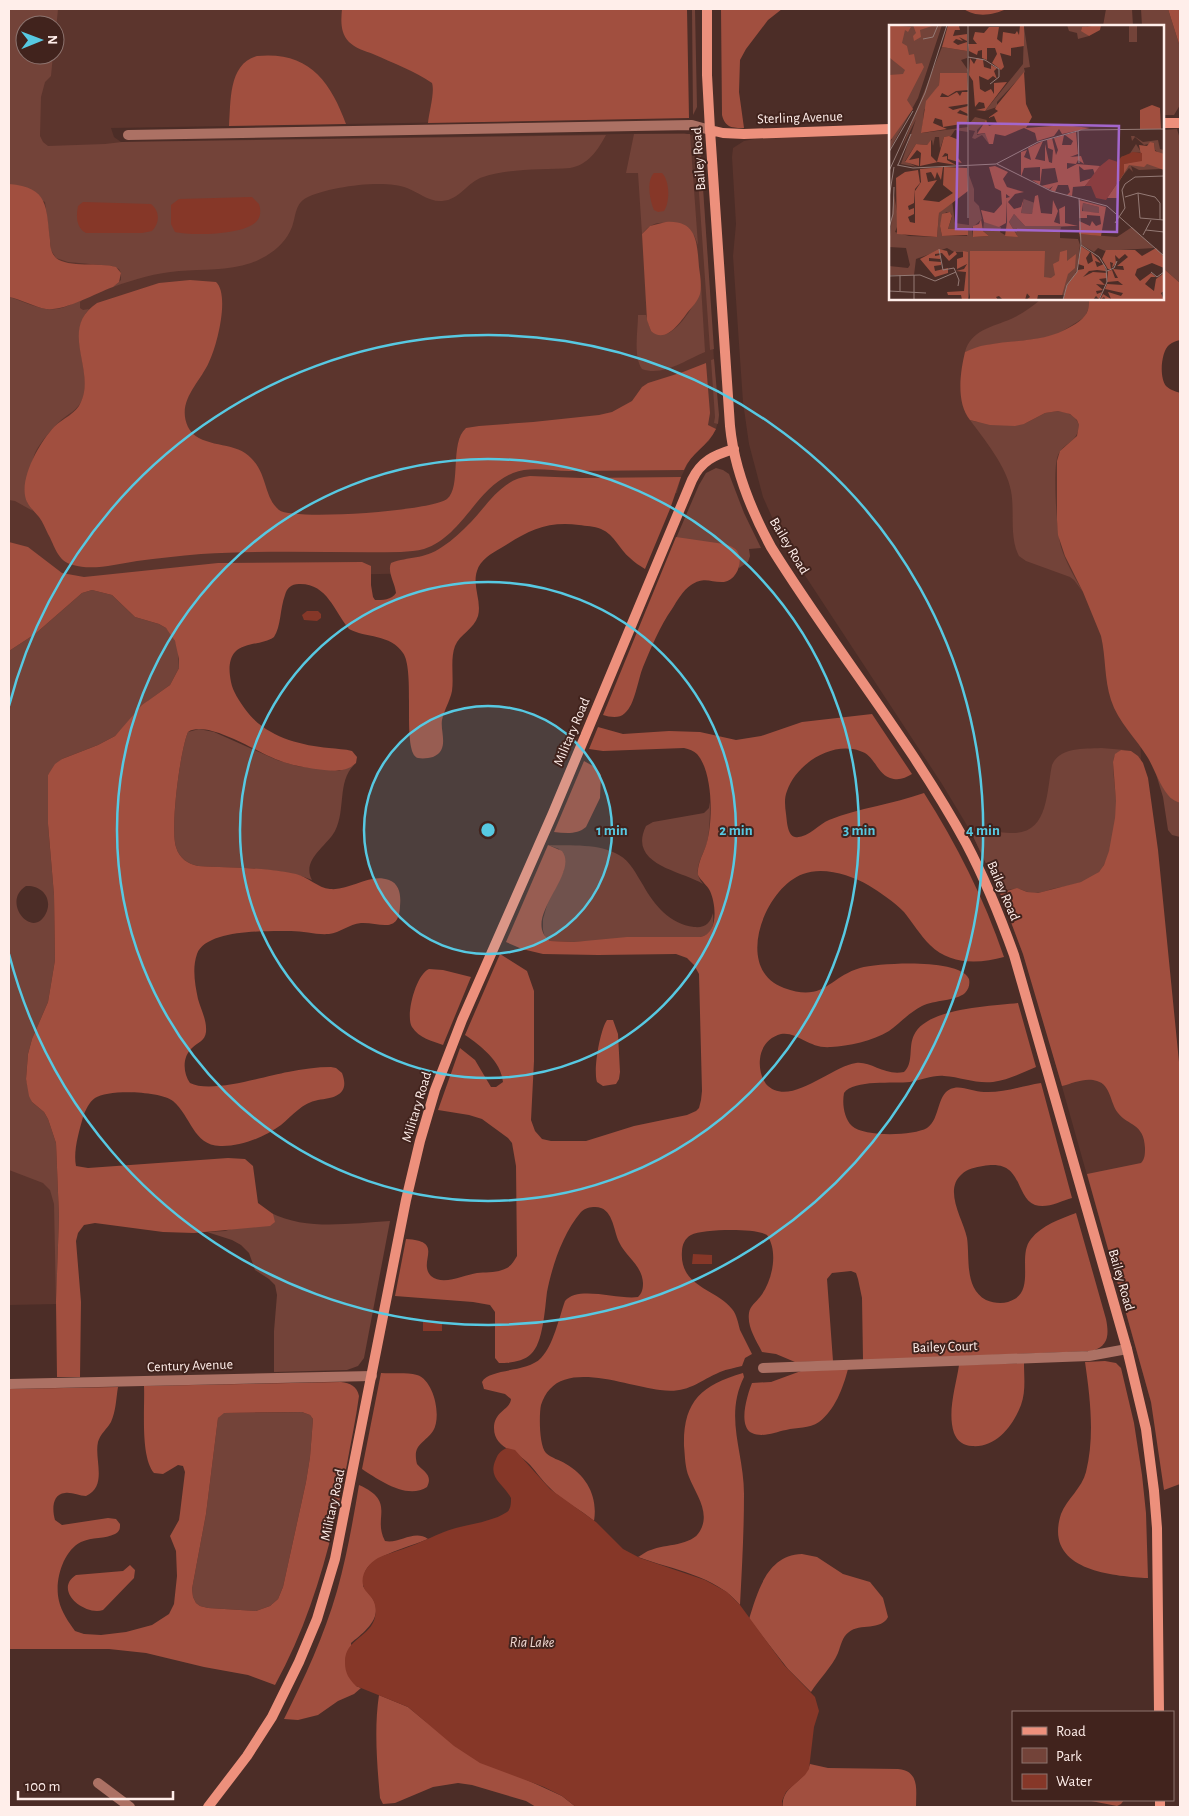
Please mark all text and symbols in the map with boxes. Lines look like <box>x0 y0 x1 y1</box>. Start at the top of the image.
north arrow <box>15 15 65 65</box>
inset map <box>889 25 1164 300</box>
text: N <box>45 35 59 45</box>
street label: Sterling Avenue <box>757 110 843 126</box>
street label: Bailey Road <box>690 127 708 191</box>
street label: Bailey Road <box>767 515 811 577</box>
street label: Military Road <box>551 696 593 768</box>
centre of rings <box>479 821 497 839</box>
text: 1 min <box>596 823 628 838</box>
text: 2 min <box>719 823 753 838</box>
text: 3 min <box>843 823 875 838</box>
text: 4 min <box>966 823 1000 838</box>
street label: Bailey Road <box>984 859 1022 923</box>
street label: Military Road <box>400 1070 434 1144</box>
street label: Bailey Road <box>1106 1248 1136 1312</box>
street label: Bailey Court <box>912 1339 978 1355</box>
street label: Century Avenue <box>147 1358 233 1374</box>
street label: Military Road <box>319 1468 347 1542</box>
water label: Ria Lake <box>510 1635 555 1650</box>
legend <box>1012 1711 1174 1801</box>
text: Road <box>1056 1724 1086 1739</box>
text: Park <box>1056 1749 1082 1764</box>
scale bar <box>18 1768 172 1800</box>
text: Water <box>1056 1774 1092 1789</box>
text: 100 m <box>25 1779 60 1794</box>

